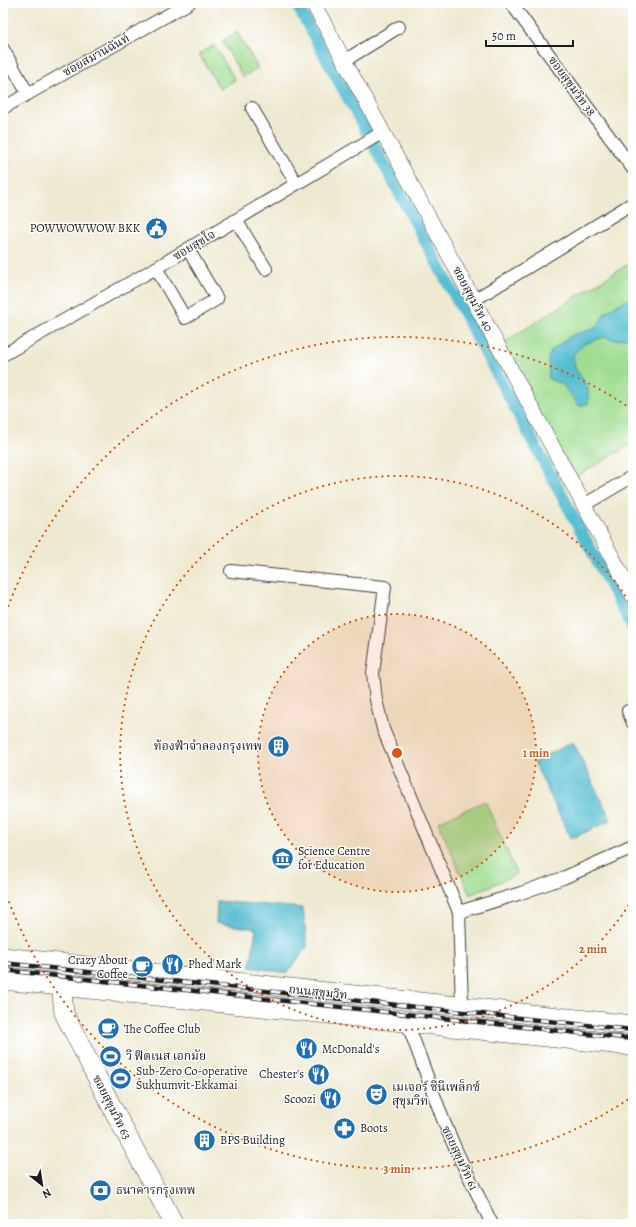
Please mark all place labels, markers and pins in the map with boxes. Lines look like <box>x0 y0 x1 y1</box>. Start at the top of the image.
public building icon: POWWOWWOW BKK <box>143 215 169 241</box>
place label: POWWOWWOW BKK <box>30 220 140 236</box>
building icon: ท้องฟ้าจำลองกรุงเทพ <box>265 733 291 759</box>
place label: ท้องฟ้าจำลองกรุงเทพ <box>154 738 262 754</box>
centre of rings <box>390 746 404 760</box>
place label: Science Centre for Education <box>298 843 370 873</box>
museum icon: Science Centre for Education <box>269 845 295 871</box>
restaurant icon: Phed Mark <box>160 951 186 977</box>
place label: Crazy About Coffee <box>68 952 128 982</box>
cafe icon: Crazy About Coffee <box>130 954 156 980</box>
place label: Phed Mark <box>188 956 241 972</box>
cafe icon: The Coffee Club <box>95 1016 121 1042</box>
place label: The Coffee Club <box>124 1021 200 1037</box>
restaurant icon: McDonald's <box>294 1036 320 1062</box>
place label: McDonald's <box>322 1041 380 1057</box>
sports icon: วี ฟิตเนส เอกมัย <box>97 1043 123 1069</box>
place label: วี ฟิตเนส เอกมัย <box>126 1048 206 1064</box>
restaurant icon: Chester's <box>306 1061 332 1087</box>
place label: Sub-Zero Co-operative Sukhumvit-Ekkamai <box>136 1063 248 1093</box>
sports icon: Sub-Zero Co-operative Sukhumvit-Ekkamai <box>107 1065 133 1091</box>
place label: Chester's <box>259 1066 304 1082</box>
place label: เมเจอร์ ซีนีเพล็กซ์ สุขุมวิท <box>392 1079 480 1109</box>
theatre icon: เมเจอร์ ซีนีเพล็กซ์ สุขุมวิท <box>364 1081 390 1107</box>
restaurant icon: Scoozi <box>318 1086 344 1112</box>
place label: Scoozi <box>284 1091 316 1107</box>
pharmacy icon: Boots <box>331 1115 357 1141</box>
place label: Boots <box>360 1120 388 1136</box>
building icon: BPS Building <box>191 1127 217 1153</box>
place label: BPS Building <box>220 1132 285 1148</box>
bank icon: ธนาคารกรุงเทพ <box>87 1177 113 1203</box>
place label: ธนาคารกรุงเทพ <box>116 1182 196 1198</box>

